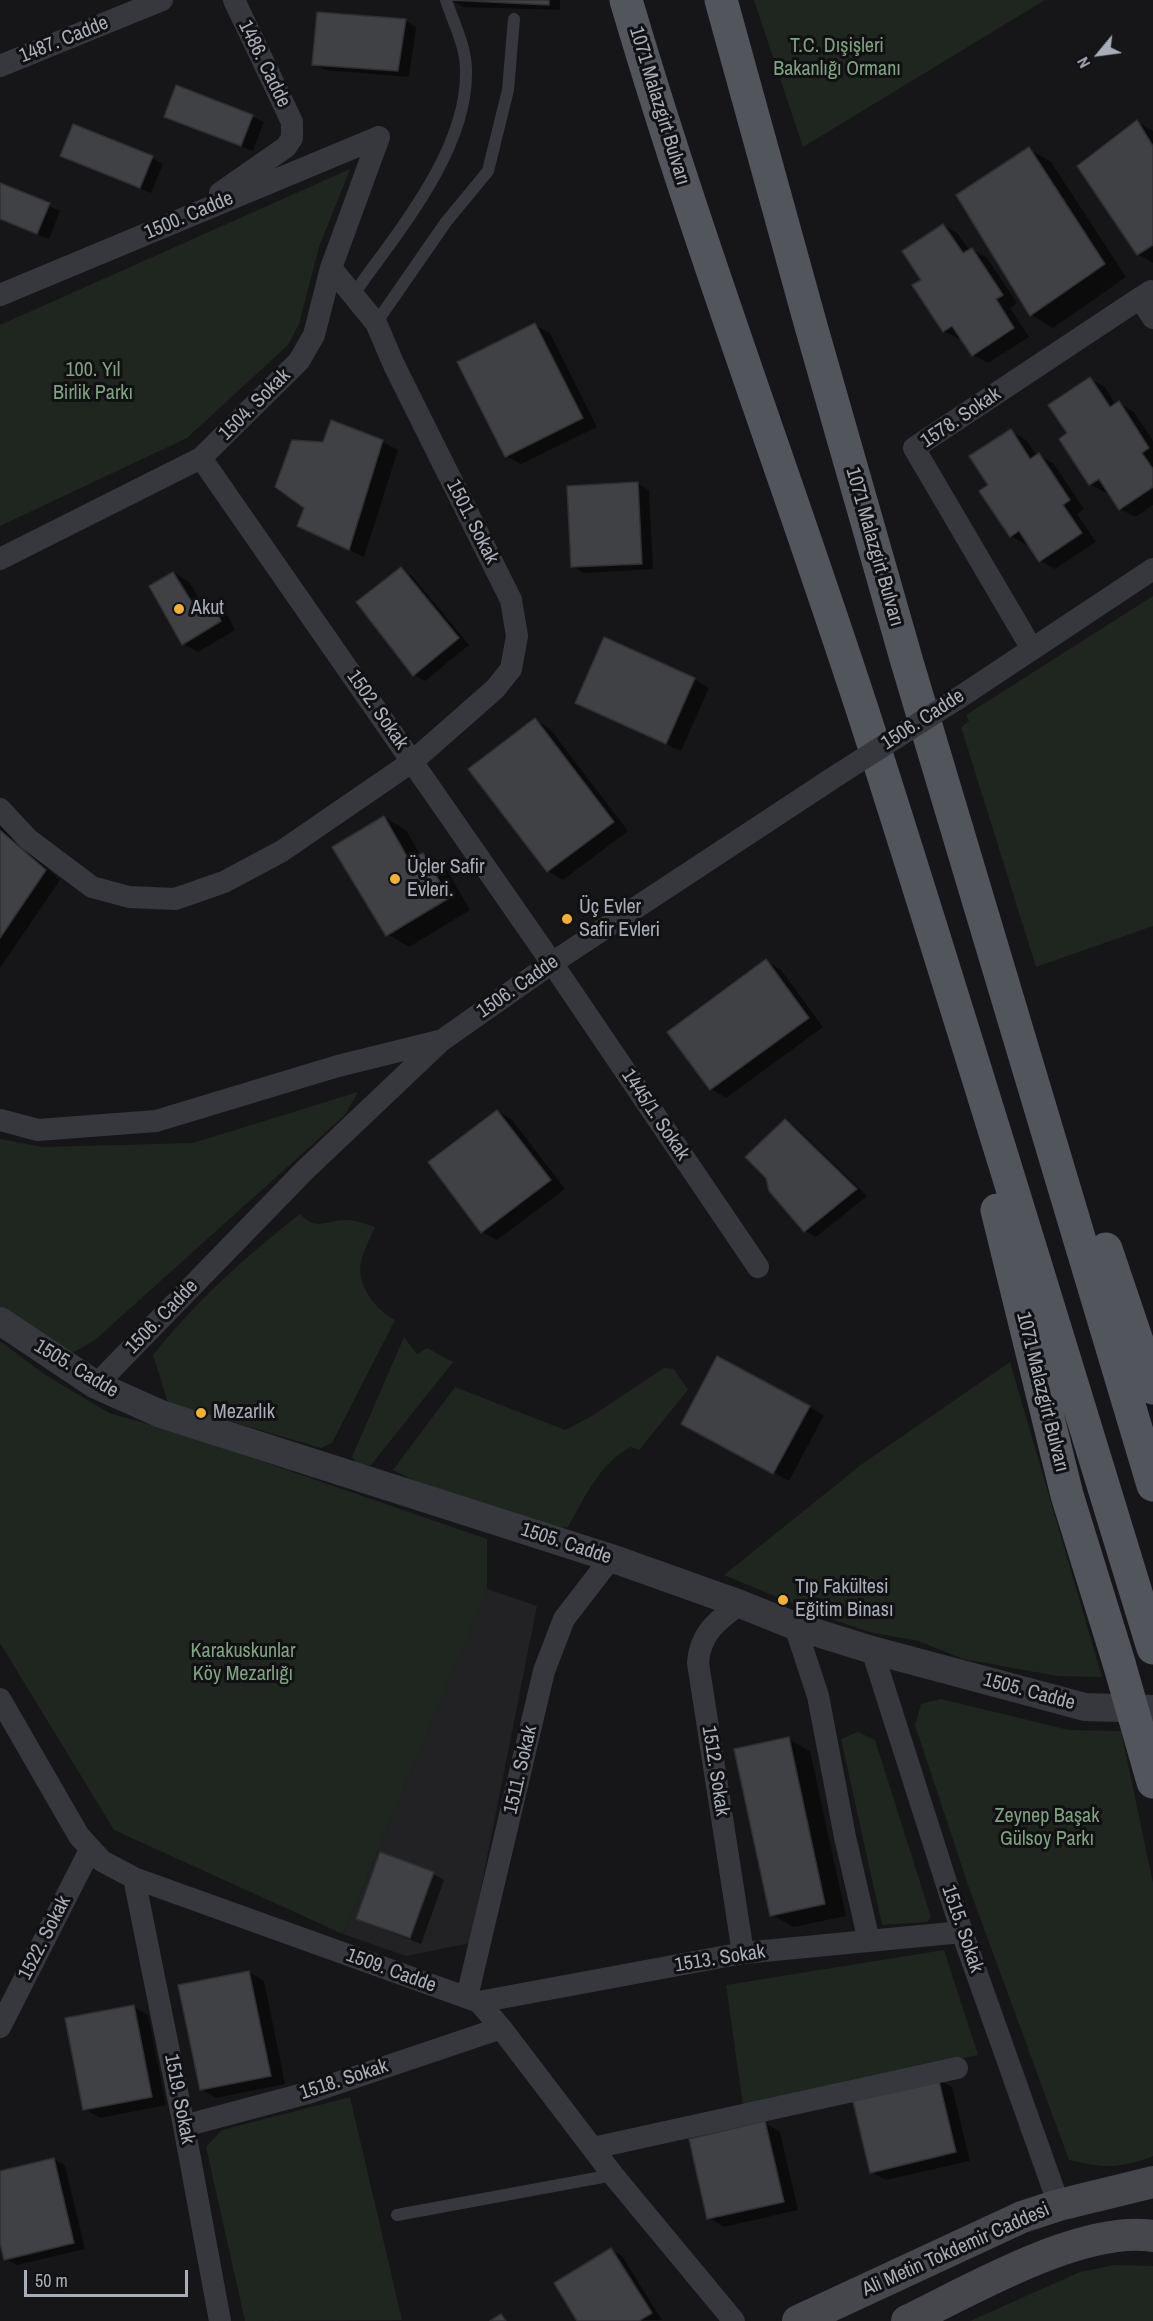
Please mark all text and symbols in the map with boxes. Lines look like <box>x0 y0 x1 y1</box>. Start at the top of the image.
street label: 1487. Cadde <box>16 11 112 69</box>
street label: 1486. Cadde <box>233 17 295 111</box>
street label: 1071 Malazgirt Bulvarı <box>624 24 694 188</box>
north arrow <box>1069 24 1129 84</box>
park label: T.C. Dışişleri Bakanlığı Ormanı <box>773 35 901 82</box>
text: N <box>1071 53 1095 72</box>
street label: 1500. Cadde <box>141 187 237 245</box>
park label: 100. Yıl Birlik Parkı <box>53 359 133 406</box>
street label: 1504. Sokak <box>214 364 296 446</box>
street label: 1578. Sokak <box>916 383 1006 453</box>
street label: 1071 Malazgirt Bulvarı <box>840 465 908 629</box>
street label: 1501. Sokak <box>441 476 503 568</box>
place label: Akut <box>191 597 224 621</box>
marker: Akut <box>172 602 186 616</box>
street label: 1502. Sokak <box>341 666 413 754</box>
street label: 1506. Cadde <box>877 684 969 756</box>
place label: Üçler Safir Evleri. <box>407 856 484 903</box>
marker: Üçler Safir Evleri. <box>388 872 402 886</box>
place label: Üç Evler Safir Evleri <box>579 896 660 943</box>
marker: Üç Evler Safir Evleri <box>560 912 574 926</box>
street label: 1506. Cadde <box>473 950 563 1024</box>
street label: 1445/1. Sokak <box>616 1065 694 1165</box>
street label: 1506. Cadde <box>121 1275 203 1359</box>
street label: 1071 Malazgirt Bulvarı <box>1011 1309 1073 1475</box>
street label: 1505. Cadde <box>30 1335 122 1403</box>
place label: Mezarlık <box>213 1401 275 1425</box>
marker: Mezarlık <box>194 1406 208 1420</box>
street label: 1505. Cadde <box>518 1518 614 1570</box>
place label: Tıp Fakültesi Eğitim Binası <box>795 1576 893 1623</box>
marker: Tıp Fakültesi Eğitim Binası <box>776 1593 790 1607</box>
park label: Karakuskunlar Köy Mezarlığı <box>191 1640 295 1687</box>
street label: 1505. Cadde <box>981 1668 1077 1716</box>
street label: 1511. Sokak <box>499 1723 543 1817</box>
street label: 1512. Sokak <box>696 1724 734 1818</box>
park label: Zeynep Başak Gülsoy Parkı <box>995 1805 1099 1852</box>
street label: 1515. Sokak <box>936 1882 988 1976</box>
street label: 1522. Sokak <box>14 1892 76 1984</box>
street label: 1513. Sokak <box>673 1940 767 1978</box>
street label: 1509. Cadde <box>343 1944 439 1998</box>
street label: 1519. Sokak <box>159 2052 199 2146</box>
street label: 1518. Sokak <box>297 2054 391 2106</box>
street label: Ali Metin Tokdemir Caddesi <box>859 2198 1053 2302</box>
scale bar <box>27 2258 190 2296</box>
text: 50 m <box>35 2268 68 2293</box>

